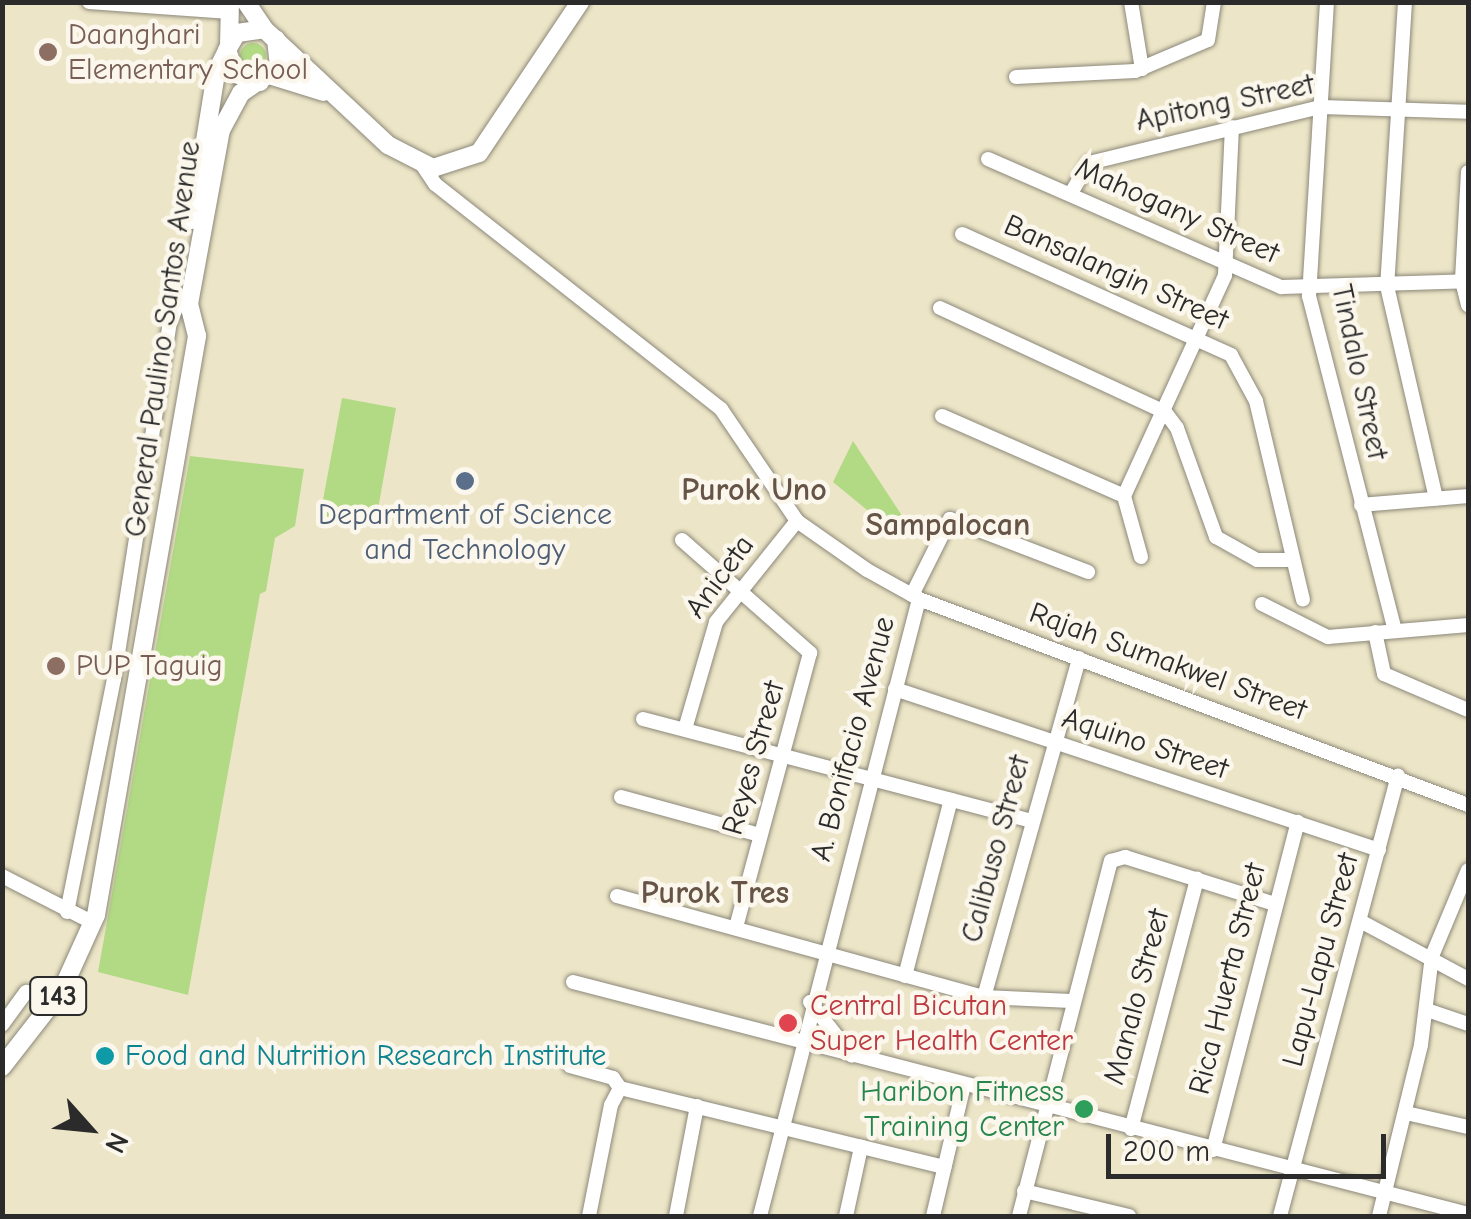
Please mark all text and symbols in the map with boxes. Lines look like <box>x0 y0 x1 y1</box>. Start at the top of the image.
place label: Daanghari Elementary School <box>68 17 308 88</box>
marker: Daanghari Elementary School <box>37 41 59 63</box>
street label: Apitong Street <box>1133 67 1317 139</box>
street label: General Paulino Santos Avenue <box>117 139 209 539</box>
street label: Mahogany Street <box>1070 150 1284 272</box>
street label: Bansalangin Street <box>998 207 1234 339</box>
street label: Tindalo Street <box>1323 281 1395 463</box>
marker: Department of Science and Technology <box>454 470 476 492</box>
district label: Purok Uno <box>681 471 827 509</box>
place label: Department of Science and Technology <box>318 497 612 568</box>
district label: Sampalocan <box>866 506 1030 544</box>
street label: Aniceta <box>678 529 762 625</box>
street label: Rajah Sumakwel Street <box>1024 595 1312 729</box>
street label: A. Bonifacio Avenue <box>803 613 903 865</box>
place label: PUP Taguig <box>76 648 223 684</box>
marker: PUP Taguig <box>45 655 67 677</box>
street label: Reyes Street <box>715 677 793 839</box>
street label: Aquino Street <box>1057 700 1233 788</box>
street label: Calibuso Street <box>954 752 1038 946</box>
street label: Lapu-Lapu Street <box>1275 849 1367 1071</box>
street label: Rica Huerta Street <box>1182 860 1274 1098</box>
district label: Purok Tres <box>641 874 789 912</box>
street label: Manalo Street <box>1096 905 1178 1089</box>
road number: 143 <box>28 973 88 1019</box>
place label: Central Bicutan Super Health Center <box>810 988 1073 1058</box>
marker: Central Bicutan Super Health Center <box>775 1010 801 1036</box>
place label: Food and Nutrition Research Institute <box>125 1038 606 1074</box>
marker: Food and Nutrition Research Institute <box>94 1045 116 1067</box>
place label: Haribon Fitness Training Center <box>860 1074 1064 1144</box>
north arrow <box>40 1079 140 1179</box>
marker: Haribon Fitness Training Center <box>1073 1098 1095 1120</box>
scale bar <box>1111 1114 1391 1176</box>
text: N <box>98 1127 135 1158</box>
text: 200 m <box>1123 1134 1210 1169</box>

